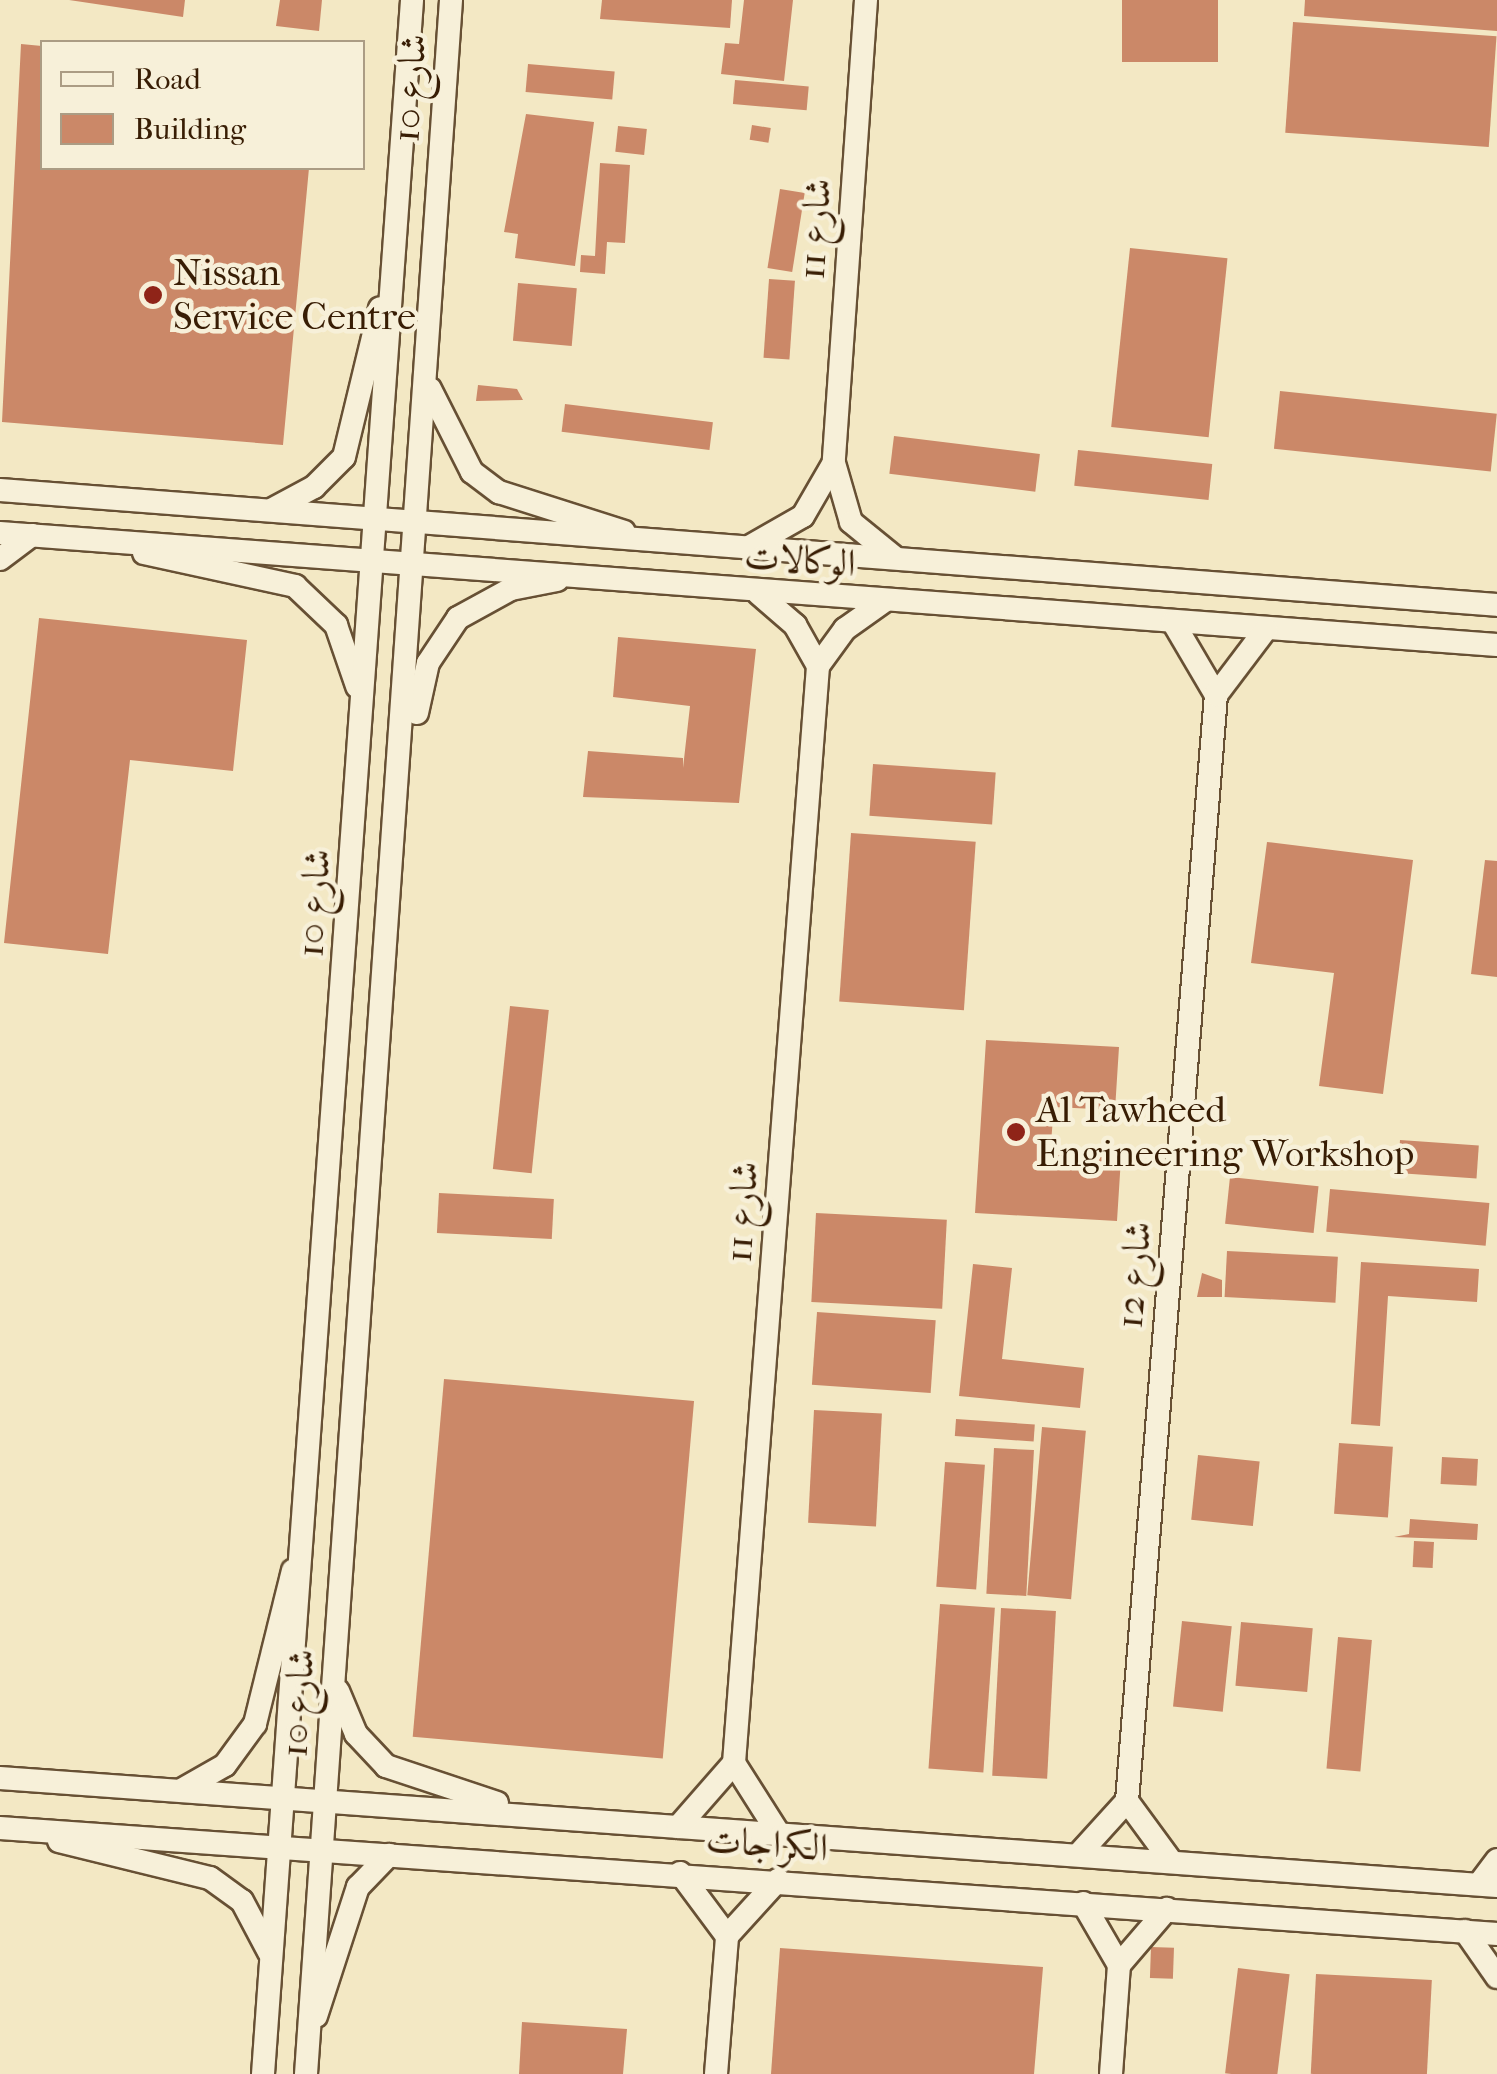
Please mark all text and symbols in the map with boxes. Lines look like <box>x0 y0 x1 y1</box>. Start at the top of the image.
street label: شارع 10 <box>383 32 437 144</box>
legend <box>40 40 365 170</box>
text: Road <box>134 62 201 97</box>
text: Building <box>134 112 246 147</box>
street label: شارع 11 <box>789 177 841 281</box>
place label: Nissan Service Centre <box>173 250 416 340</box>
marker: Nissan Service Centre <box>142 284 164 306</box>
street label: الوكالات <box>743 533 857 587</box>
street label: شارع 10 <box>287 847 341 959</box>
place label: Al Tawheed Engineering Workshop <box>1036 1087 1414 1176</box>
marker: Al Tawheed Engineering Workshop <box>1005 1121 1027 1143</box>
street label: شارع 11 <box>716 1160 768 1264</box>
street label: شارع 12 <box>1107 1220 1161 1330</box>
street label: شارع 10 <box>271 1647 325 1759</box>
street label: الكراجات <box>704 1817 830 1871</box>

